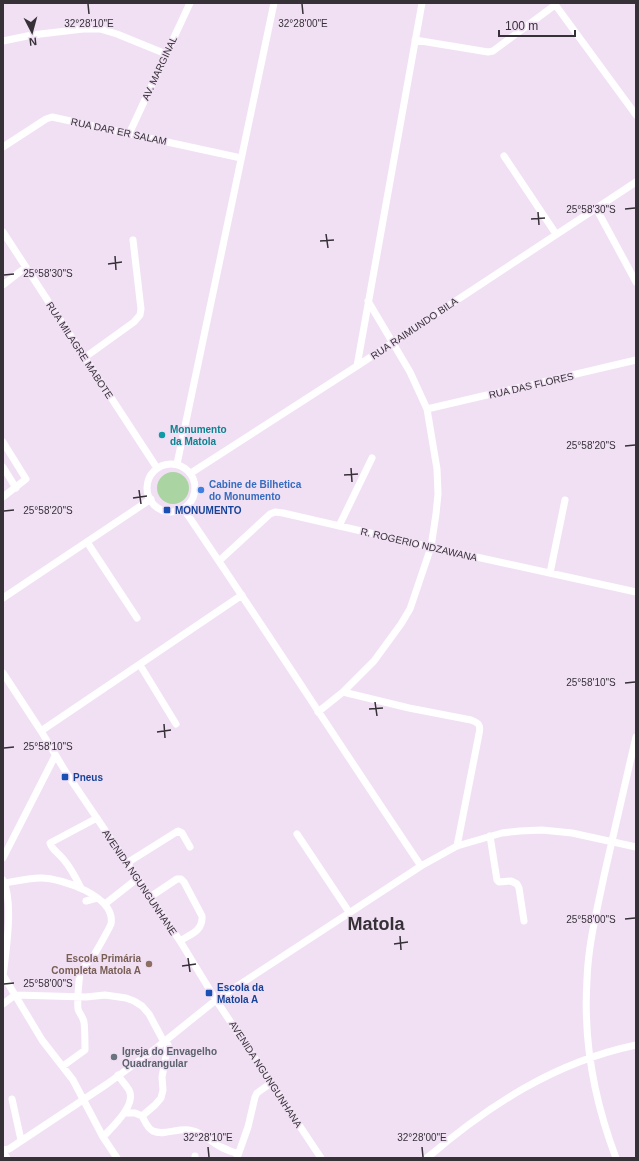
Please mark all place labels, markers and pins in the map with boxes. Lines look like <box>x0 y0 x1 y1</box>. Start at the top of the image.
place label: Monumento da Matola <box>170 424 227 447</box>
marker: Monumento da Matola <box>157 430 167 440</box>
place label: Cabine de Bilhetica do Monumento <box>209 479 302 502</box>
marker: Cabine de Bilhetica do Monumento <box>196 485 206 495</box>
marker: MONUMENTO <box>162 505 172 515</box>
place label: MONUMENTO <box>175 505 242 516</box>
marker: Pneus <box>60 772 70 782</box>
place label: Pneus <box>73 772 103 783</box>
place label: Escola Primária Completa Matola A <box>51 953 141 976</box>
marker: Escola Primária Completa Matola A <box>144 959 154 969</box>
place label: Escola da Matola A <box>217 982 264 1005</box>
marker: Escola da Matola A <box>204 988 214 998</box>
place label: Igreja do Envagelho Quadrangular <box>122 1046 217 1069</box>
marker: Igreja do Envagelho Quadrangular <box>109 1052 119 1062</box>

